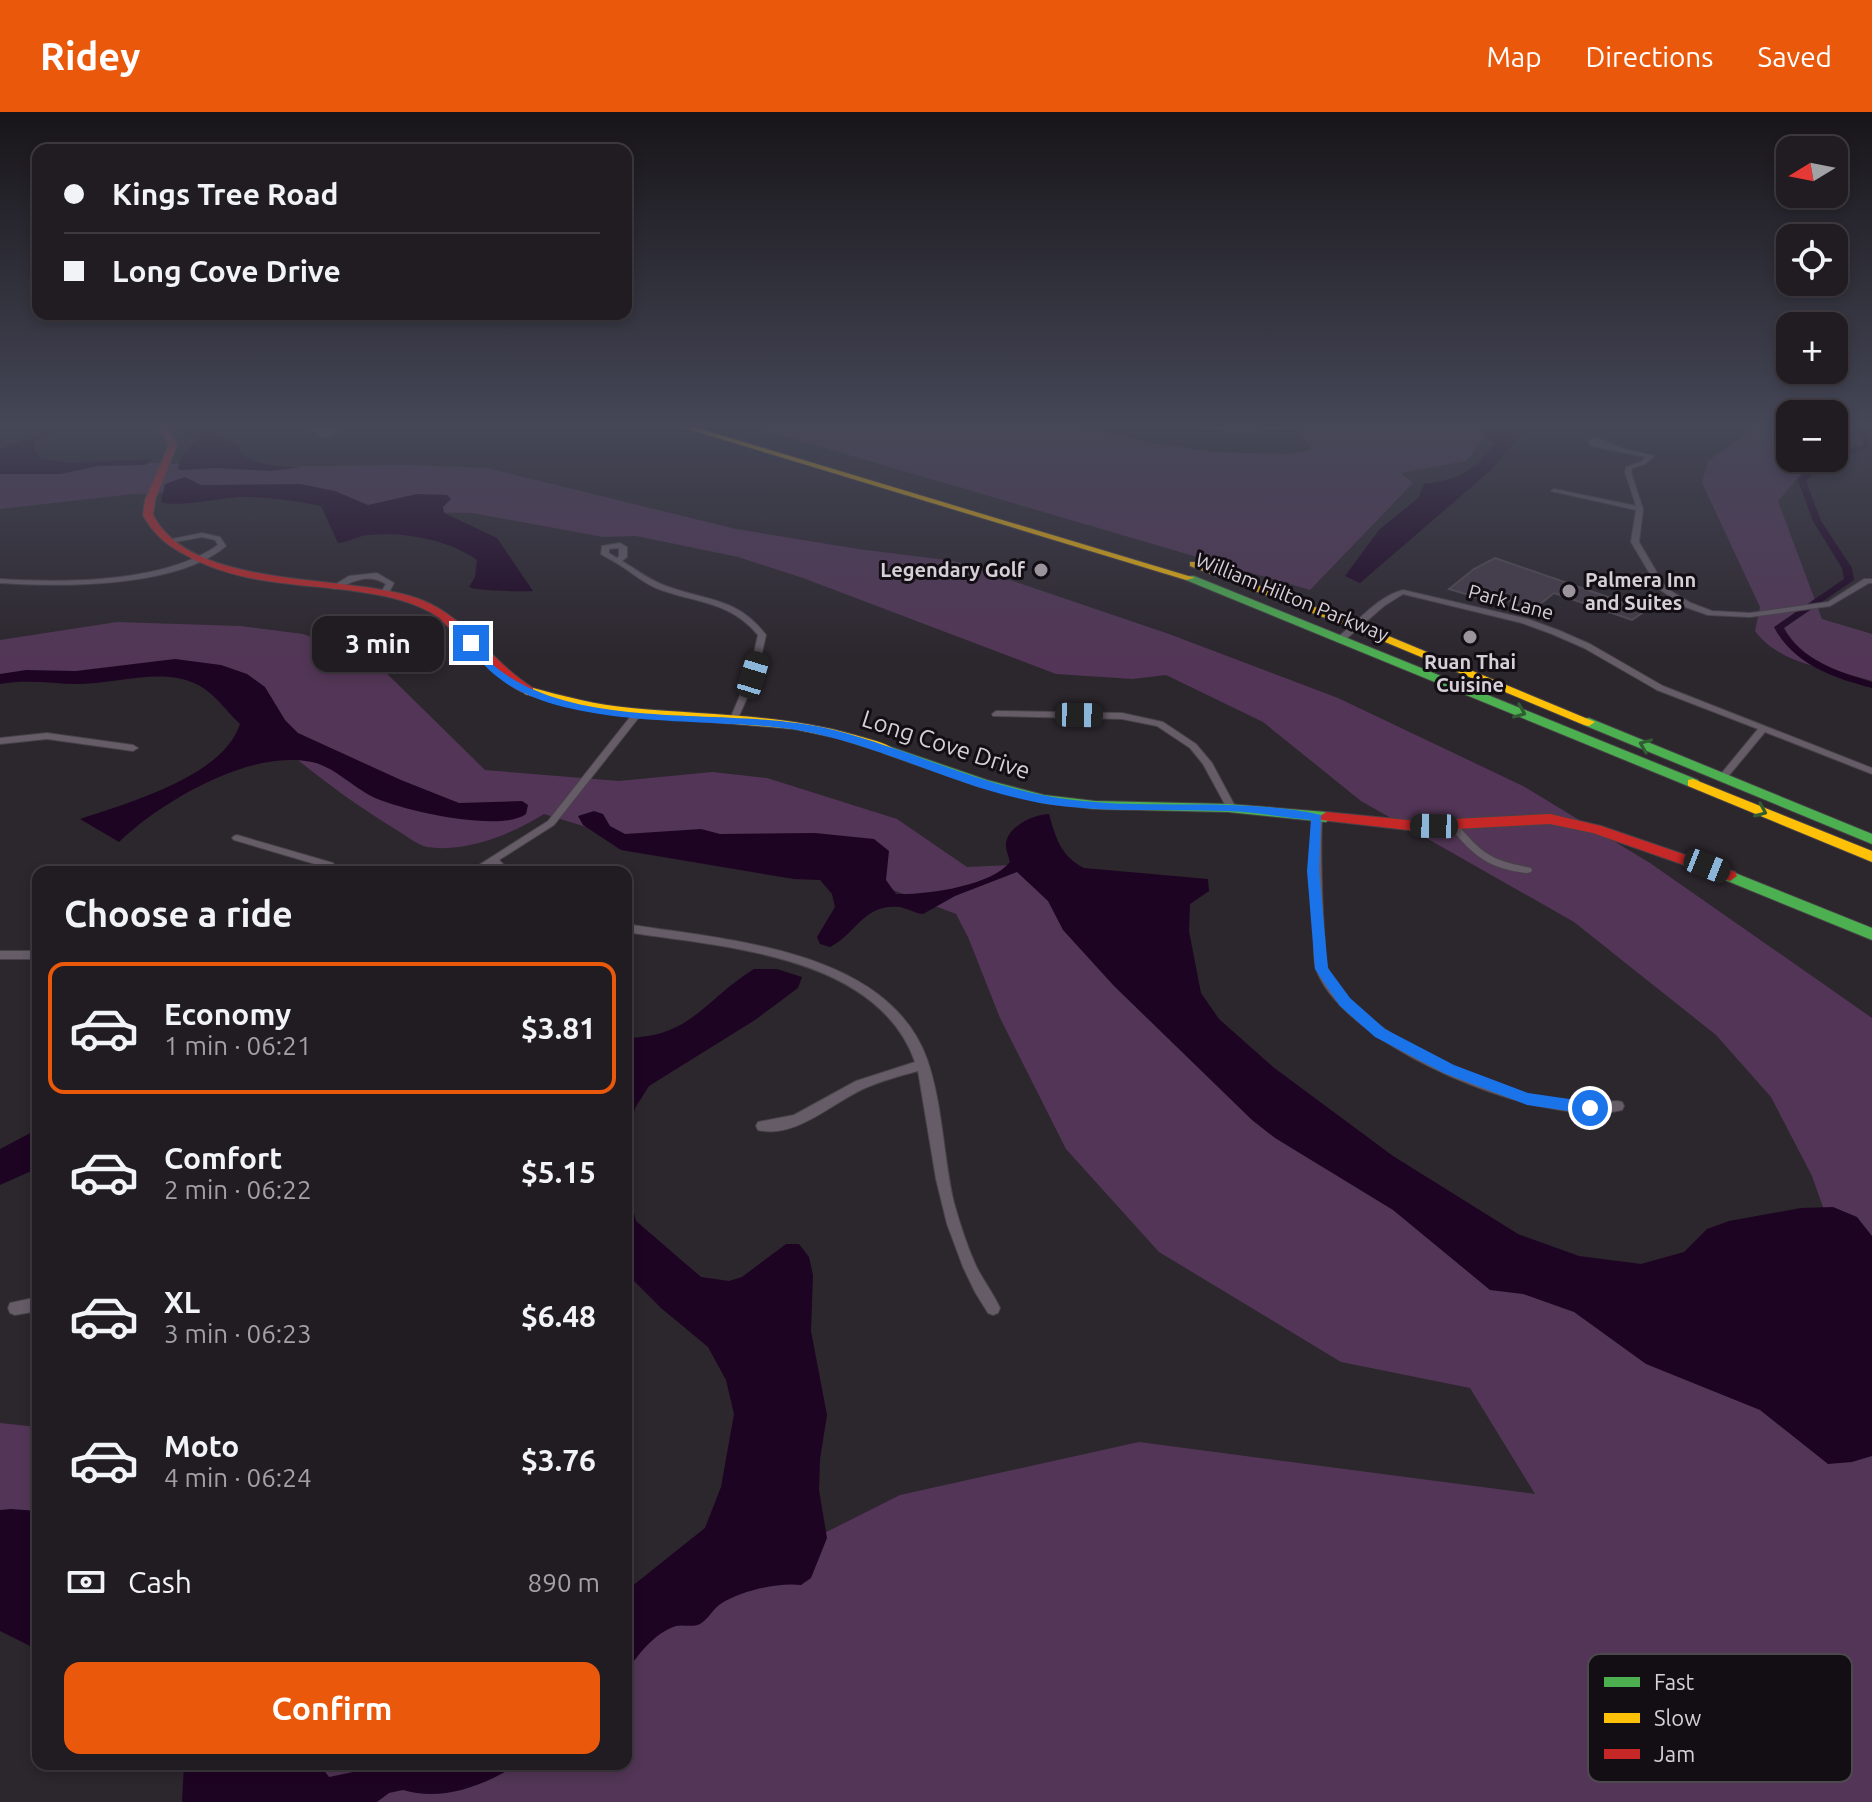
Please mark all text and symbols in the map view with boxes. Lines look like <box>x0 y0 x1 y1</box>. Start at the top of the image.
text: Ridey <box>40 35 140 77</box>
text: Map <box>1486 41 1542 72</box>
text: Directions <box>1586 41 1713 72</box>
text: Saved <box>1757 41 1832 72</box>
north arrow <box>1776 136 1848 208</box>
map controls <box>1776 136 1848 472</box>
text: Kings Tree Road <box>112 177 339 211</box>
button: locate <box>1776 224 1848 296</box>
text: Long Cove Drive <box>112 254 341 288</box>
button: + <box>1776 312 1848 384</box>
button: − <box>1776 400 1848 472</box>
street label: William Hilton Parkway <box>1192 547 1392 646</box>
place label: Legendary Golf <box>880 558 1026 581</box>
marker: Legendary Golf <box>1032 561 1050 579</box>
place label: Palmera Inn and Suites <box>1585 568 1696 614</box>
street label: Park Lane <box>1466 579 1556 624</box>
marker: Palmera Inn and Suites <box>1560 582 1578 600</box>
callout: 3 min <box>311 615 443 671</box>
route end <box>453 625 489 661</box>
marker: Ruan Thai Cuisine <box>1461 628 1479 646</box>
text: 3 min <box>345 629 411 658</box>
car <box>735 649 771 701</box>
place label: Ruan Thai Cuisine <box>1424 650 1516 696</box>
one-way arrow <box>1513 702 1527 719</box>
car <box>1055 703 1103 727</box>
street label: Long Cove Drive <box>859 705 1034 784</box>
one-way arrow <box>1639 739 1653 755</box>
one-way arrow <box>1753 801 1767 817</box>
car <box>1410 814 1458 838</box>
car <box>1680 846 1734 886</box>
text: Choose a ride <box>64 893 293 934</box>
icon: car <box>68 992 140 1064</box>
text: Economy <box>164 997 291 1031</box>
text: $3.81 <box>521 1011 596 1045</box>
text: 1 min · 06:21 <box>164 1031 312 1060</box>
route start <box>1572 1090 1608 1126</box>
icon: car <box>68 1136 140 1208</box>
text: Comfort <box>164 1141 282 1175</box>
text: $5.15 <box>521 1155 596 1189</box>
text: 2 min · 06:22 <box>164 1175 312 1204</box>
icon: car <box>68 1280 140 1352</box>
text: XL <box>164 1285 200 1319</box>
text: $6.48 <box>521 1299 596 1333</box>
text: 3 min · 06:23 <box>164 1319 312 1348</box>
icon: car <box>68 1424 140 1496</box>
text: Moto <box>164 1429 239 1463</box>
text: $3.76 <box>521 1443 596 1477</box>
text: 4 min · 06:24 <box>164 1463 312 1492</box>
icon: cash <box>64 1560 108 1604</box>
text: Cash <box>128 1565 192 1599</box>
text: 890 m <box>528 1568 600 1597</box>
legend <box>1588 1654 1852 1782</box>
button: Confirm <box>64 1662 600 1754</box>
text: Fast <box>1654 1669 1695 1694</box>
text: Slow <box>1654 1705 1701 1730</box>
text: Jam <box>1654 1741 1695 1766</box>

